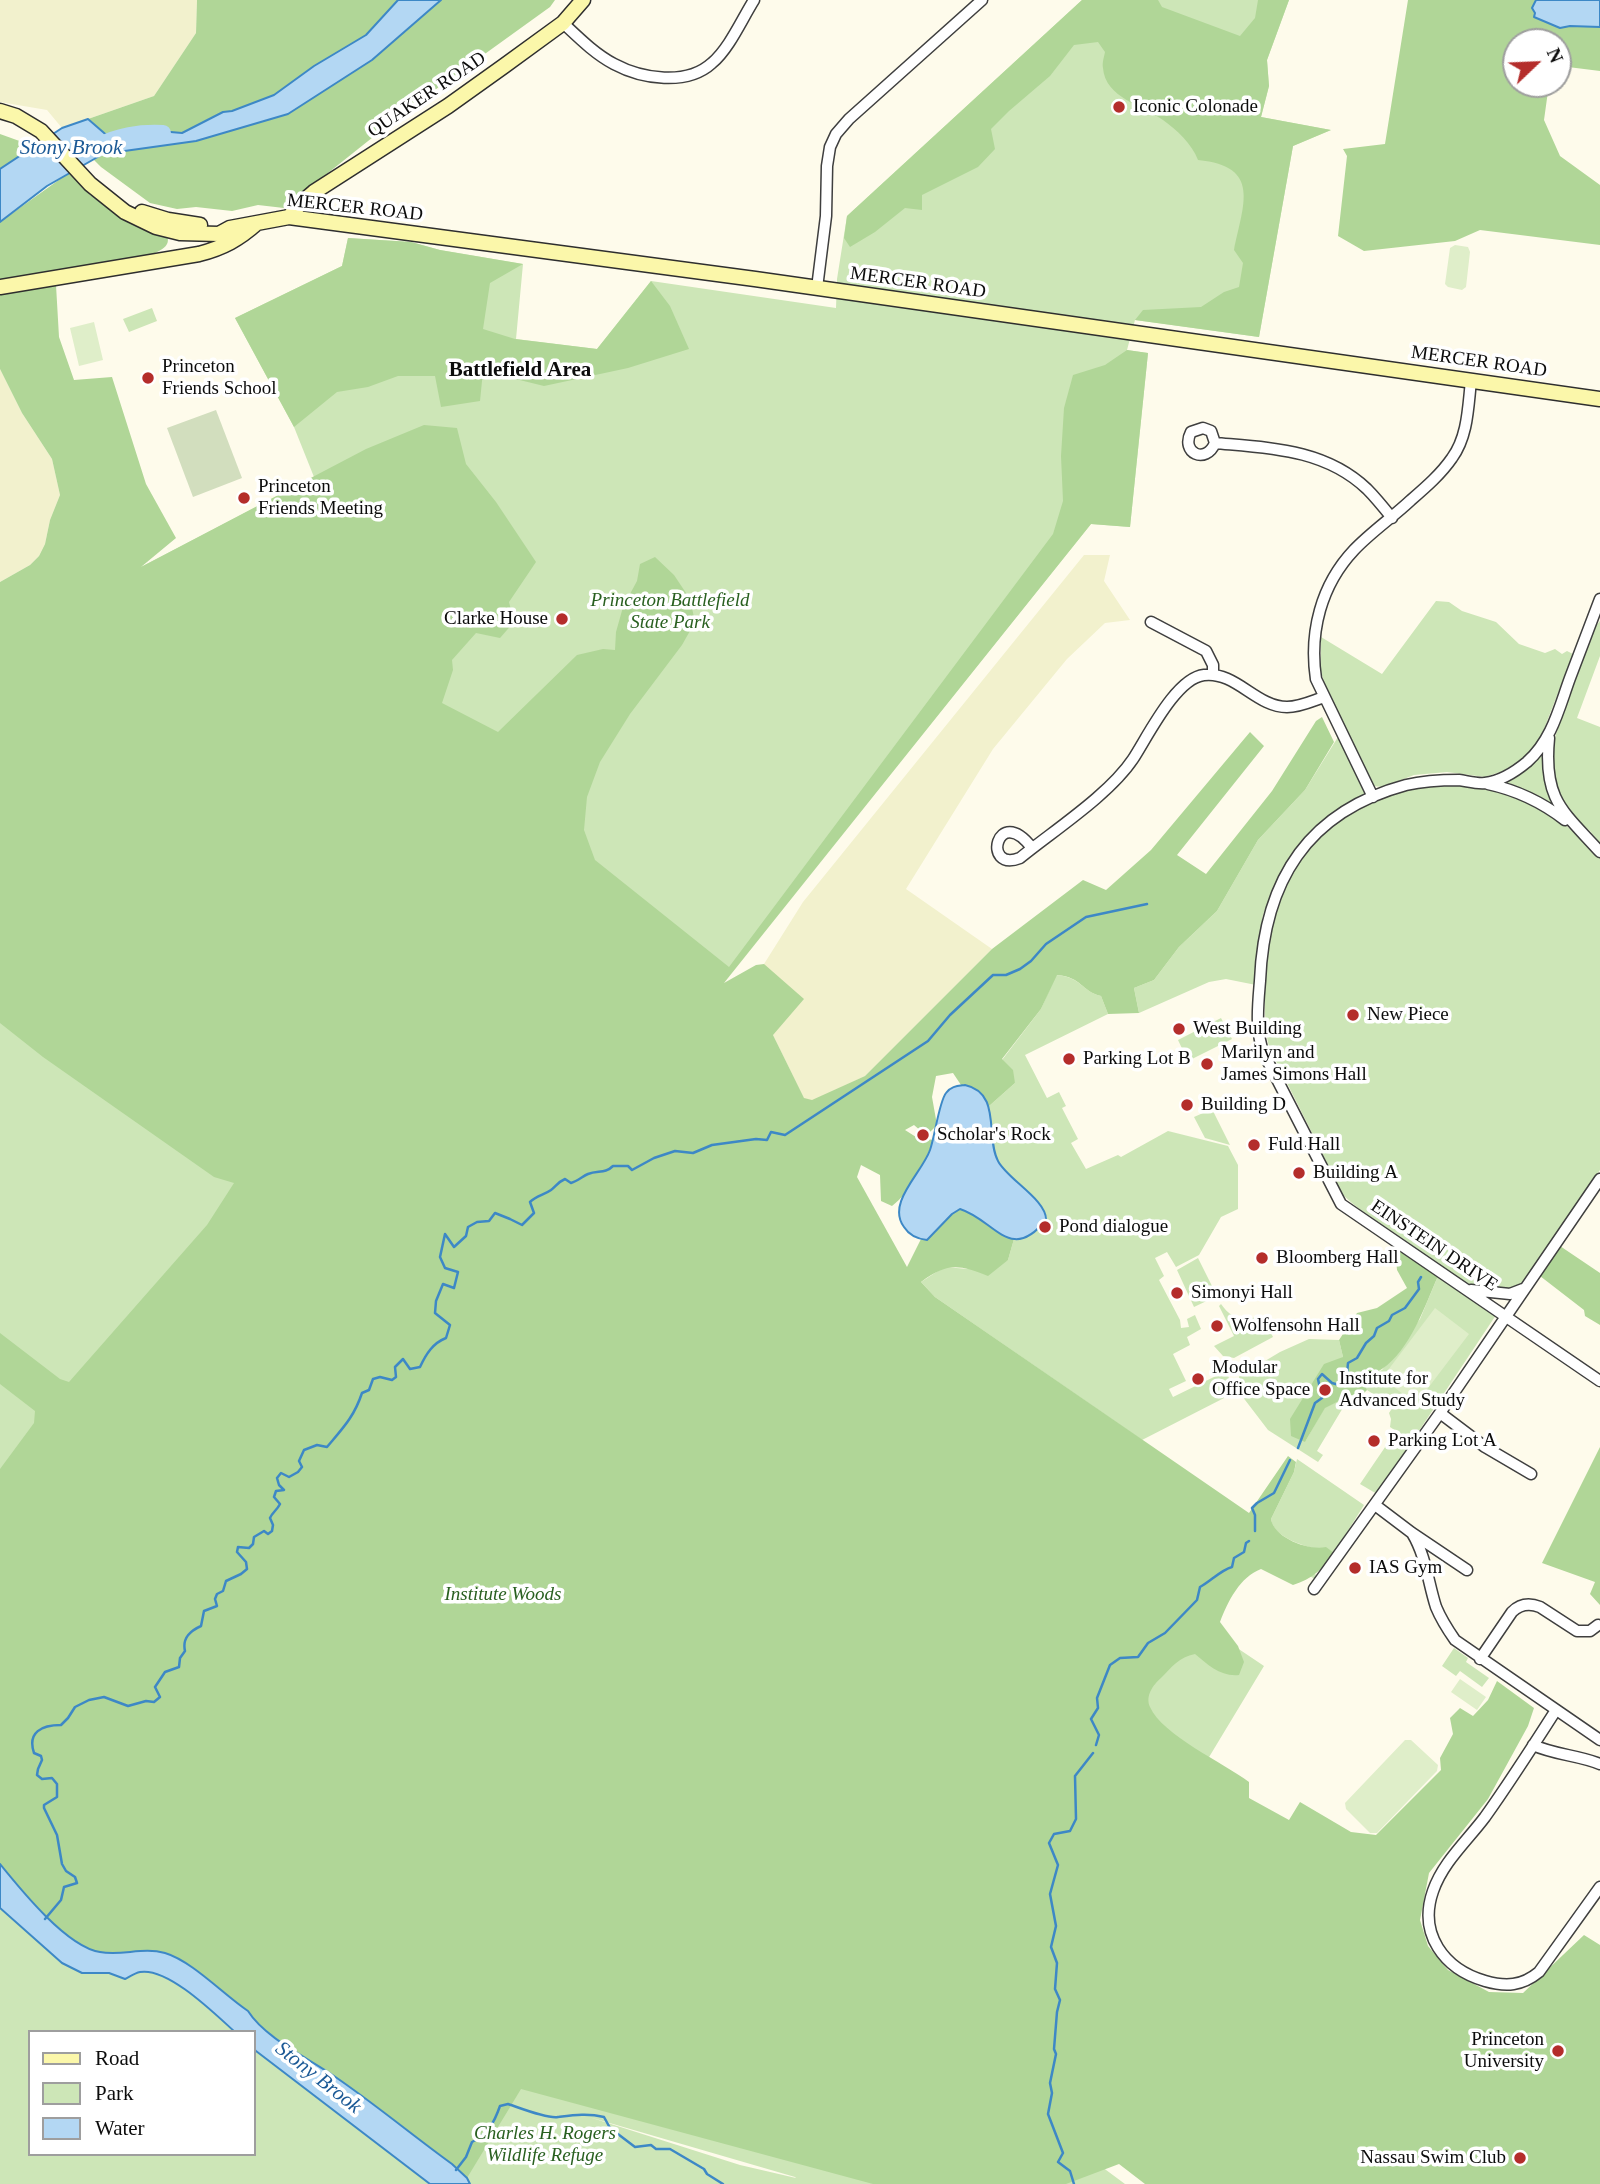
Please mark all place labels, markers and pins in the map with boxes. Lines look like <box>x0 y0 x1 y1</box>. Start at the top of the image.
place label: Iconic Colonade <box>1133 96 1258 118</box>
marker: Iconic Colonade <box>1111 99 1127 115</box>
place label: Princeton Friends School <box>162 356 277 400</box>
marker: Princeton Friends School <box>140 370 156 386</box>
place label: Princeton Friends Meeting <box>258 476 383 520</box>
marker: Princeton Friends Meeting <box>236 490 252 506</box>
place label: Clarke House <box>444 608 548 630</box>
marker: Clarke House <box>554 611 570 627</box>
place label: New Piece <box>1367 1004 1449 1026</box>
marker: New Piece <box>1345 1007 1361 1023</box>
place label: West Building <box>1193 1018 1302 1040</box>
marker: West Building <box>1171 1021 1187 1037</box>
place label: Marilyn and James Simons Hall <box>1221 1042 1367 1086</box>
place label: Parking Lot B <box>1083 1048 1191 1070</box>
marker: Parking Lot B <box>1061 1051 1077 1067</box>
marker: Marilyn and James Simons Hall <box>1199 1056 1215 1072</box>
place label: Building D <box>1201 1094 1286 1116</box>
marker: Building D <box>1179 1097 1195 1113</box>
place label: Scholar's Rock <box>937 1124 1051 1146</box>
marker: Scholar's Rock <box>915 1127 931 1143</box>
place label: Fuld Hall <box>1268 1134 1340 1156</box>
marker: Fuld Hall <box>1246 1137 1262 1153</box>
place label: Building A <box>1313 1162 1398 1184</box>
marker: Building A <box>1291 1165 1307 1181</box>
place label: Pond dialogue <box>1059 1216 1168 1238</box>
marker: Pond dialogue <box>1037 1219 1053 1235</box>
place label: Bloomberg Hall <box>1276 1247 1399 1269</box>
marker: Bloomberg Hall <box>1254 1250 1270 1266</box>
place label: Simonyi Hall <box>1191 1282 1293 1304</box>
marker: Simonyi Hall <box>1169 1285 1185 1301</box>
place label: Wolfensohn Hall <box>1231 1315 1360 1337</box>
marker: Wolfensohn Hall <box>1209 1318 1225 1334</box>
place label: Modular Office Space <box>1212 1357 1310 1401</box>
place label: Institute for Advanced Study <box>1339 1368 1465 1412</box>
marker: Modular Office Space <box>1190 1371 1206 1387</box>
marker: Institute for Advanced Study <box>1317 1382 1333 1398</box>
place label: Parking Lot A <box>1388 1430 1497 1452</box>
marker: Parking Lot A <box>1366 1433 1382 1449</box>
place label: IAS Gym <box>1369 1557 1442 1579</box>
marker: IAS Gym <box>1347 1560 1363 1576</box>
place label: Princeton University <box>1464 2029 1544 2073</box>
marker: Princeton University <box>1550 2043 1566 2059</box>
place label: Nassau Swim Club <box>1360 2147 1506 2169</box>
marker: Nassau Swim Club <box>1512 2150 1528 2166</box>

